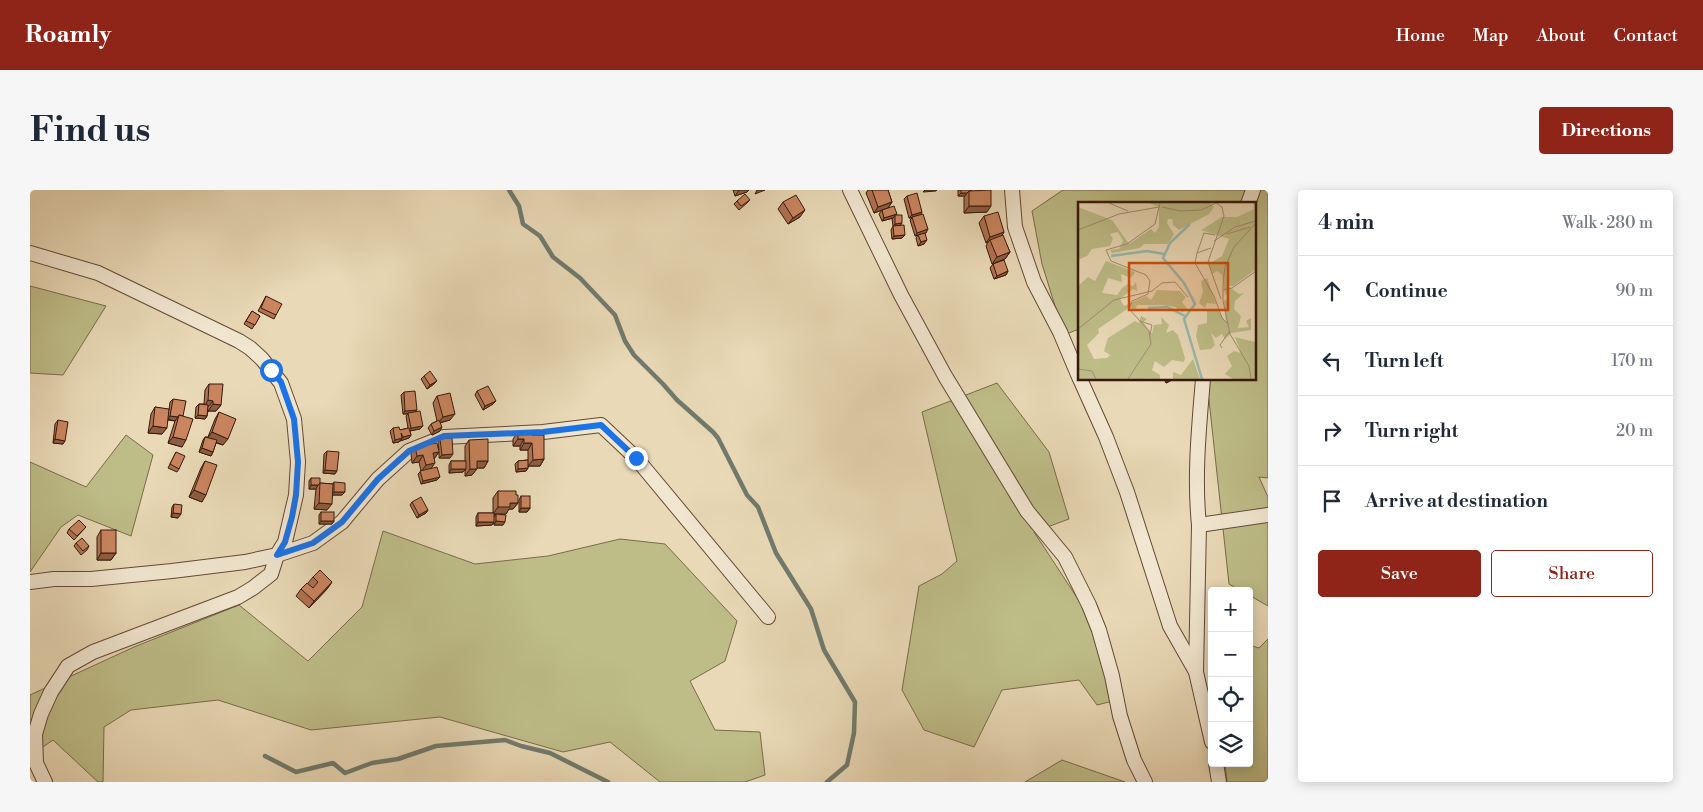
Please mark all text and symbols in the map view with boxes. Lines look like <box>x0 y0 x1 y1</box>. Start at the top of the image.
text: Roamly <box>25 20 111 50</box>
text: Home <box>1396 24 1445 47</box>
text: Map <box>1473 24 1509 47</box>
text: About <box>1537 24 1586 47</box>
text: Contact <box>1614 24 1678 47</box>
button: Directions <box>1539 107 1673 154</box>
text: Find us <box>30 109 150 152</box>
inset map <box>1078 202 1256 380</box>
text: 4 min <box>1318 210 1374 236</box>
text: Walk · 280 m <box>1562 213 1653 233</box>
icon: ahead <box>1318 277 1346 305</box>
text: Continue <box>1365 279 1448 303</box>
text: 90 m <box>1615 281 1653 301</box>
icon: left <box>1318 347 1346 375</box>
text: Turn left <box>1365 349 1444 373</box>
text: 170 m <box>1611 351 1653 371</box>
route start <box>260 359 283 382</box>
icon: right <box>1318 417 1346 445</box>
text: Turn right <box>1365 419 1458 443</box>
text: 20 m <box>1616 421 1653 441</box>
route end <box>625 447 648 470</box>
icon: arrive <box>1318 487 1346 515</box>
text: Arrive at destination <box>1365 489 1548 513</box>
button: Save <box>1318 550 1481 597</box>
button: Share <box>1491 550 1653 597</box>
map controls <box>1208 587 1253 767</box>
button: + <box>1208 587 1253 632</box>
button: − <box>1208 632 1253 677</box>
button: locate <box>1208 677 1253 722</box>
button: layers <box>1208 722 1253 767</box>

